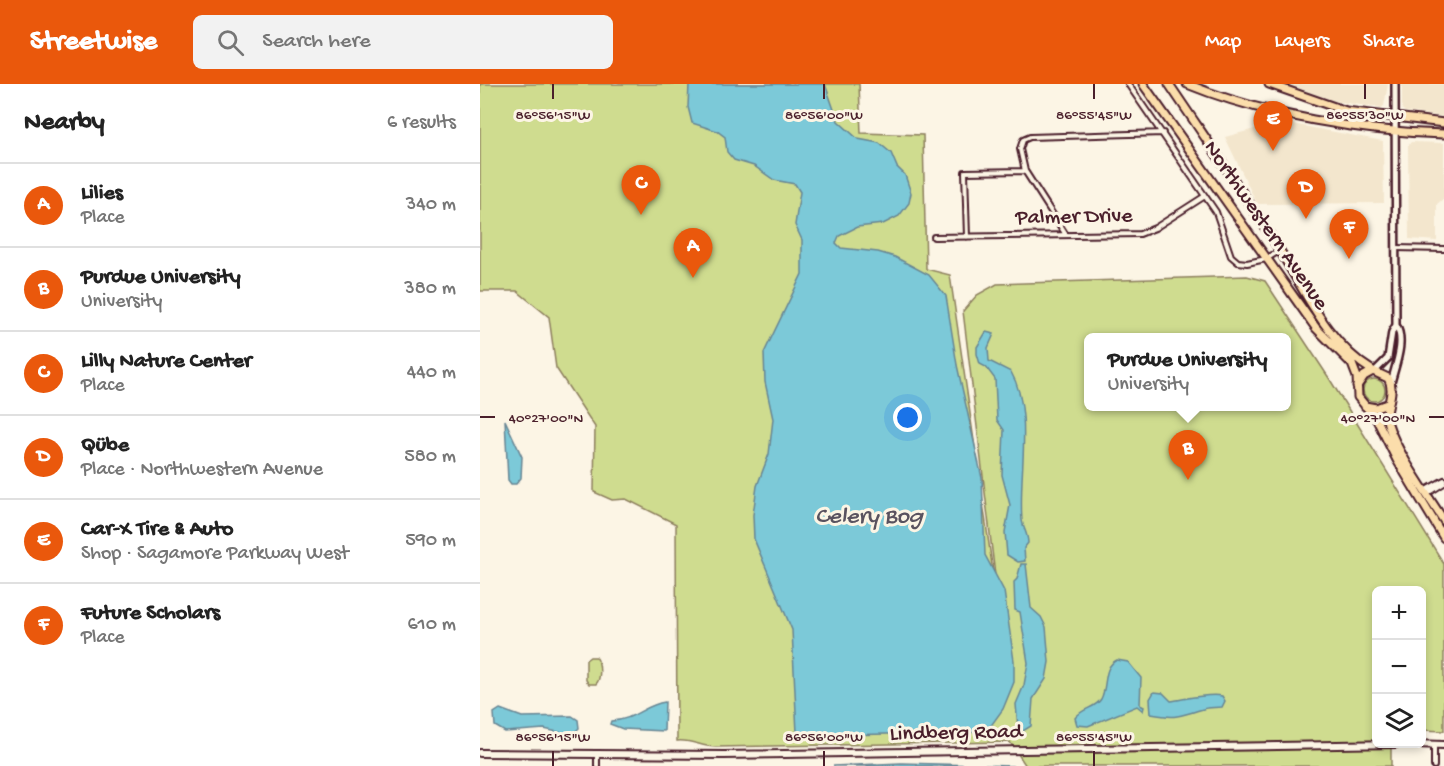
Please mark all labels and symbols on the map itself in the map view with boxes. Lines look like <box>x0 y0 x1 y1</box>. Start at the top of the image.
pin: E <box>1254 101 1292 151</box>
text: 86°56'15"W <box>516 107 591 125</box>
text: 86°56'00"W <box>785 107 863 125</box>
text: 86°55'45"W <box>1056 107 1132 125</box>
text: 86°55'30"W <box>1326 107 1404 125</box>
street label: Northwestern Avenue <box>1197 136 1334 316</box>
pin: C <box>622 166 660 215</box>
pin: D <box>1286 170 1326 219</box>
street label: Palmer Drive <box>1014 204 1133 232</box>
pin: F <box>1330 210 1368 259</box>
pin: A <box>674 228 712 278</box>
your location <box>893 403 922 432</box>
text: 40°27'00"N <box>509 410 583 428</box>
text: 40°27'00"N <box>1341 410 1415 428</box>
pin: B <box>1168 430 1208 480</box>
water label: Celery Bog <box>815 503 924 532</box>
street label: Lindberg Road <box>889 720 1025 748</box>
text: 86°56'15"W <box>516 729 591 747</box>
text: 86°56'00"W <box>785 729 863 747</box>
text: 86°55'45"W <box>1056 729 1132 747</box>

